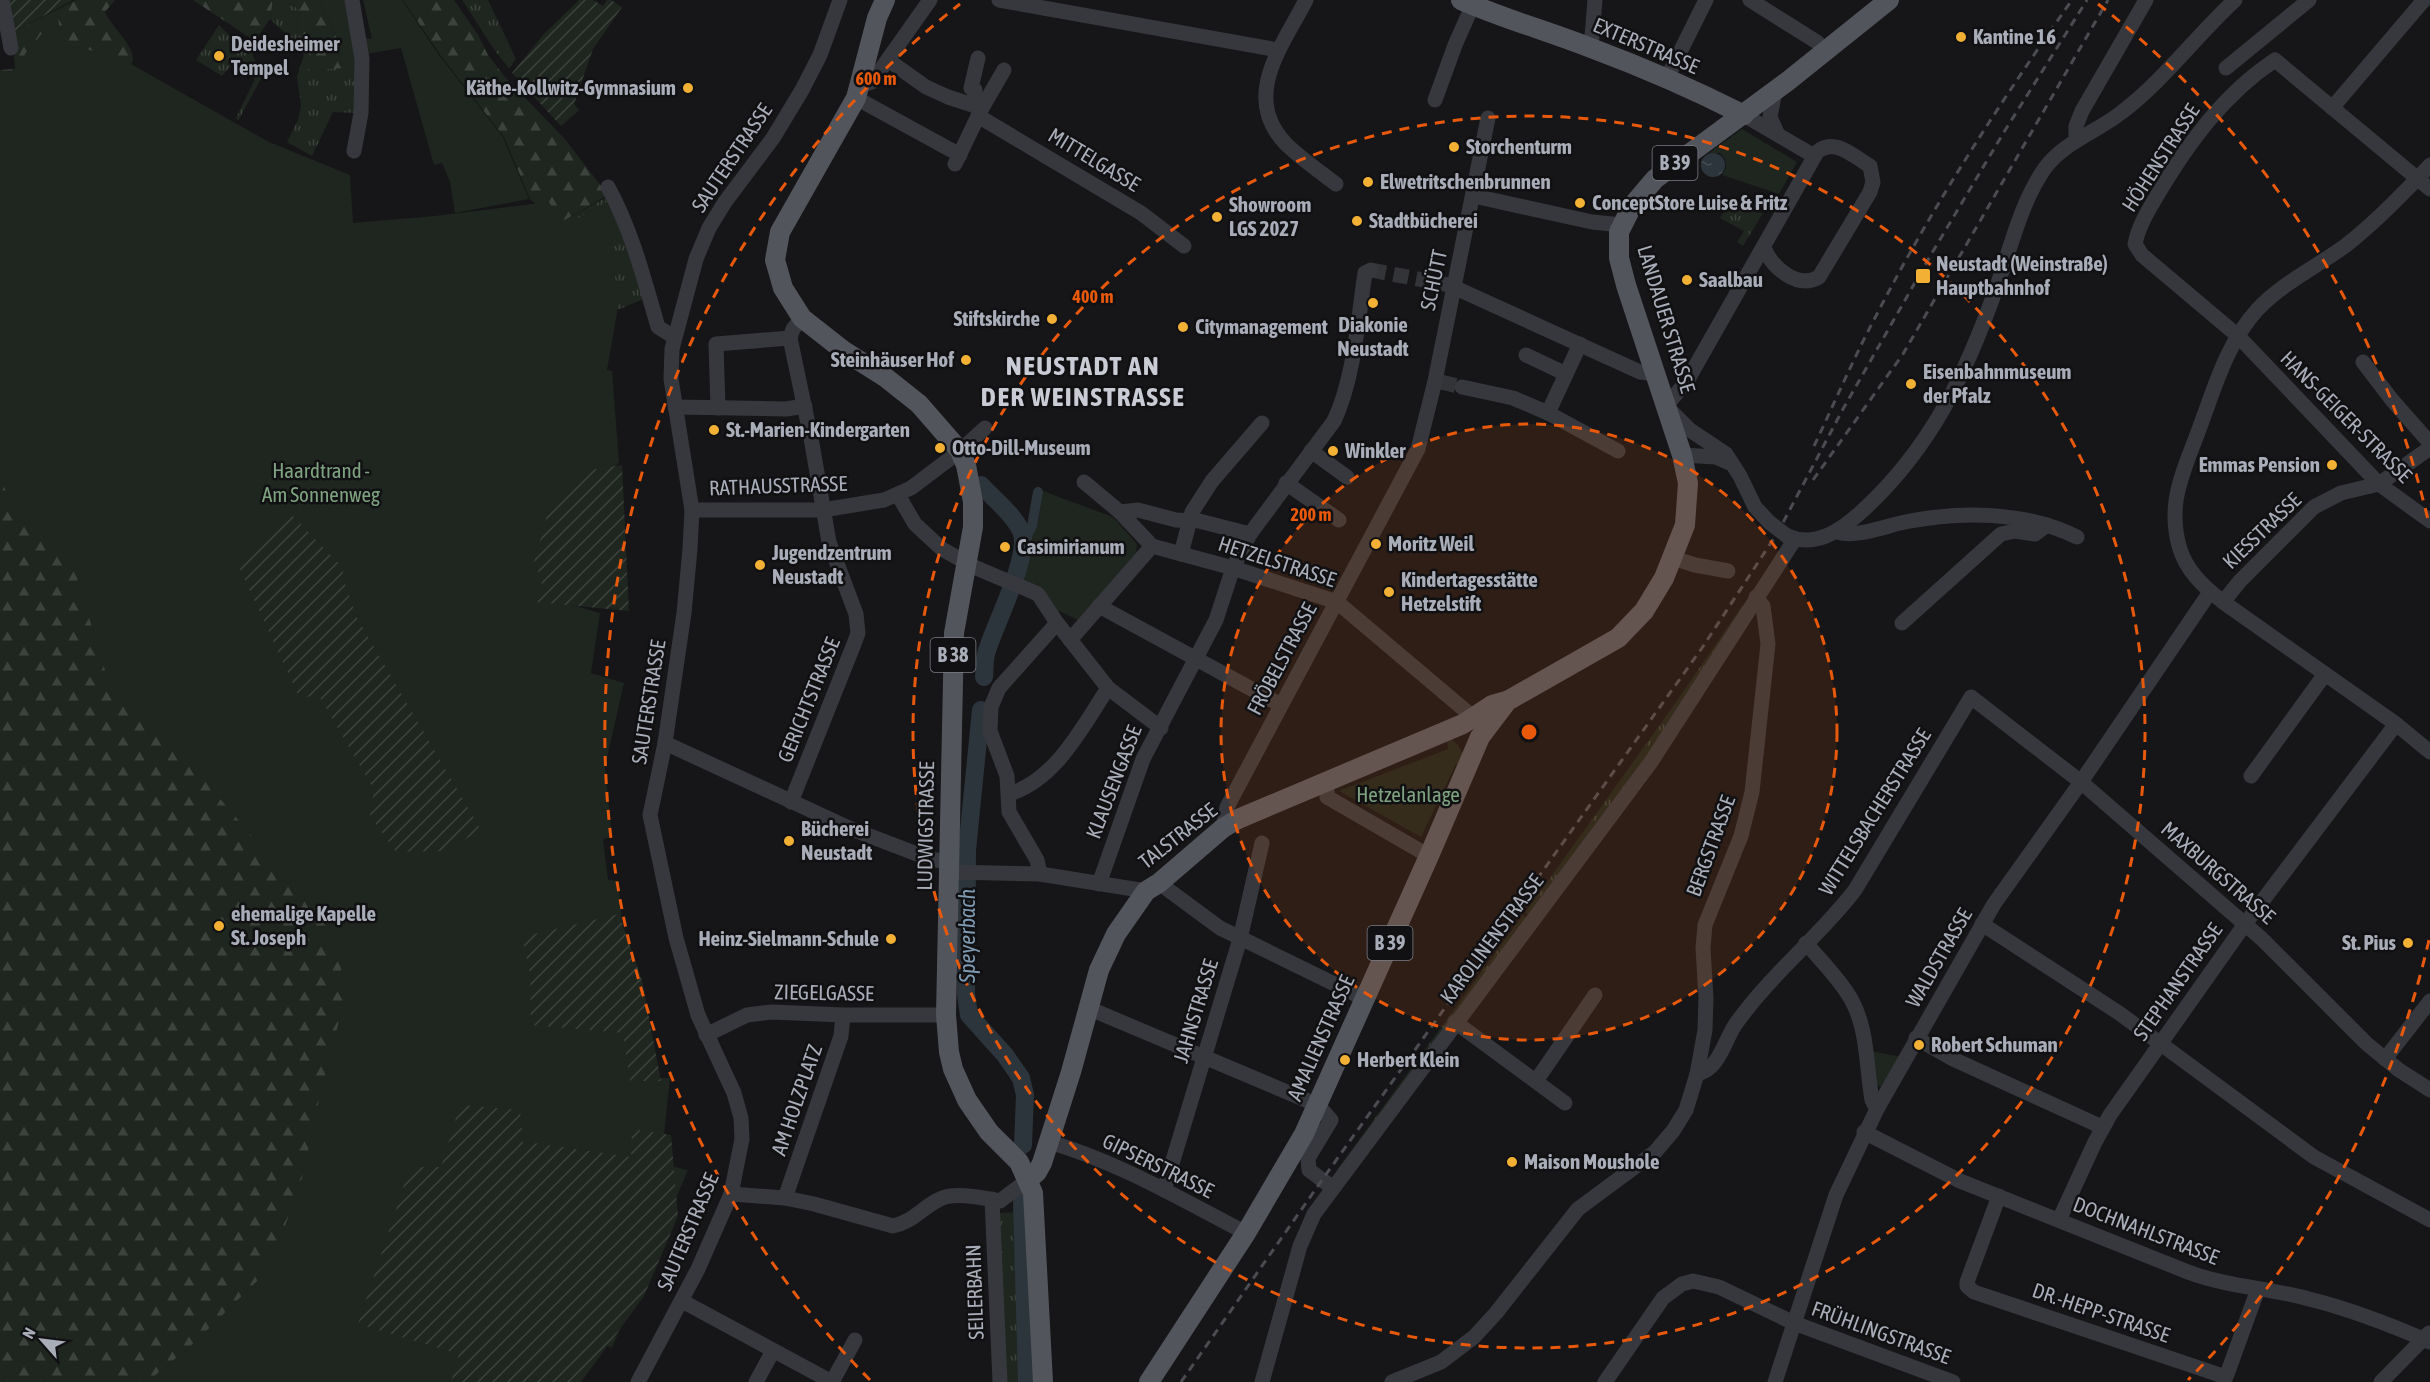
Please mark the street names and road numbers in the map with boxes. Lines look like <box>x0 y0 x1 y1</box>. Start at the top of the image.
street label: EXTERSTRASSE <box>1590 12 1703 78</box>
street label: SAUTERSTRASSE <box>686 99 776 216</box>
street label: HÖHENSTRASSE <box>2116 99 2204 216</box>
street label: MITTELGASSE <box>1044 122 1145 196</box>
road number: B 39 <box>1652 146 1698 180</box>
street label: LANDAUER STRASSE <box>1633 242 1701 395</box>
street label: SCHÜTT <box>1415 247 1451 312</box>
street label: HANS-GEIGER-STRASSE <box>2276 346 2417 487</box>
street label: RATHAUSSTRASSE <box>708 471 848 499</box>
street label: KIESSTRASSE <box>2217 487 2305 573</box>
street label: HETZELSTRASSE <box>1215 531 1339 591</box>
street label: FRÖBELSTRASSE <box>1242 598 1321 719</box>
street label: GERICHTSTRASSE <box>772 634 844 765</box>
street label: SAUTERSTRASSE <box>626 638 670 766</box>
road number: B 38 <box>930 638 976 672</box>
street label: KLAUSENGASSE <box>1080 722 1146 842</box>
street label: WITTELSBACHERSTRASSE <box>1813 724 1935 899</box>
street label: LUDWIGSTRASSE <box>912 761 938 891</box>
street label: BERGSTRASSE <box>1681 792 1739 899</box>
street label: TALSTRASSE <box>1134 797 1221 873</box>
street label: MAXBURGSTRASSE <box>2157 816 2281 928</box>
street label: KAROLINENSTRASSE <box>1435 869 1548 1008</box>
street label: WALDSTRASSE <box>1900 904 1976 1011</box>
street label: STEPHANSTRASSE <box>2128 918 2226 1045</box>
road number: B 39 <box>1368 926 1412 960</box>
street label: JAHNSTRASSE <box>1168 956 1222 1065</box>
street label: AMALIENSTRASSE <box>1282 971 1359 1104</box>
street label: ZIEGELGASSE <box>774 979 874 1005</box>
street label: AM HOLZPLATZ <box>766 1041 826 1158</box>
street label: GIPSERSTRASSE <box>1099 1128 1218 1202</box>
street label: SAUTERSTRASSE <box>651 1169 723 1294</box>
street label: DOCHNAHLSTRASSE <box>2070 1191 2223 1269</box>
street label: SEILERBAHN <box>960 1244 988 1340</box>
street label: DR.-HEPP-STRASSE <box>2030 1277 2173 1347</box>
street label: FRÜHLINGSTRASSE <box>1809 1296 1954 1368</box>

